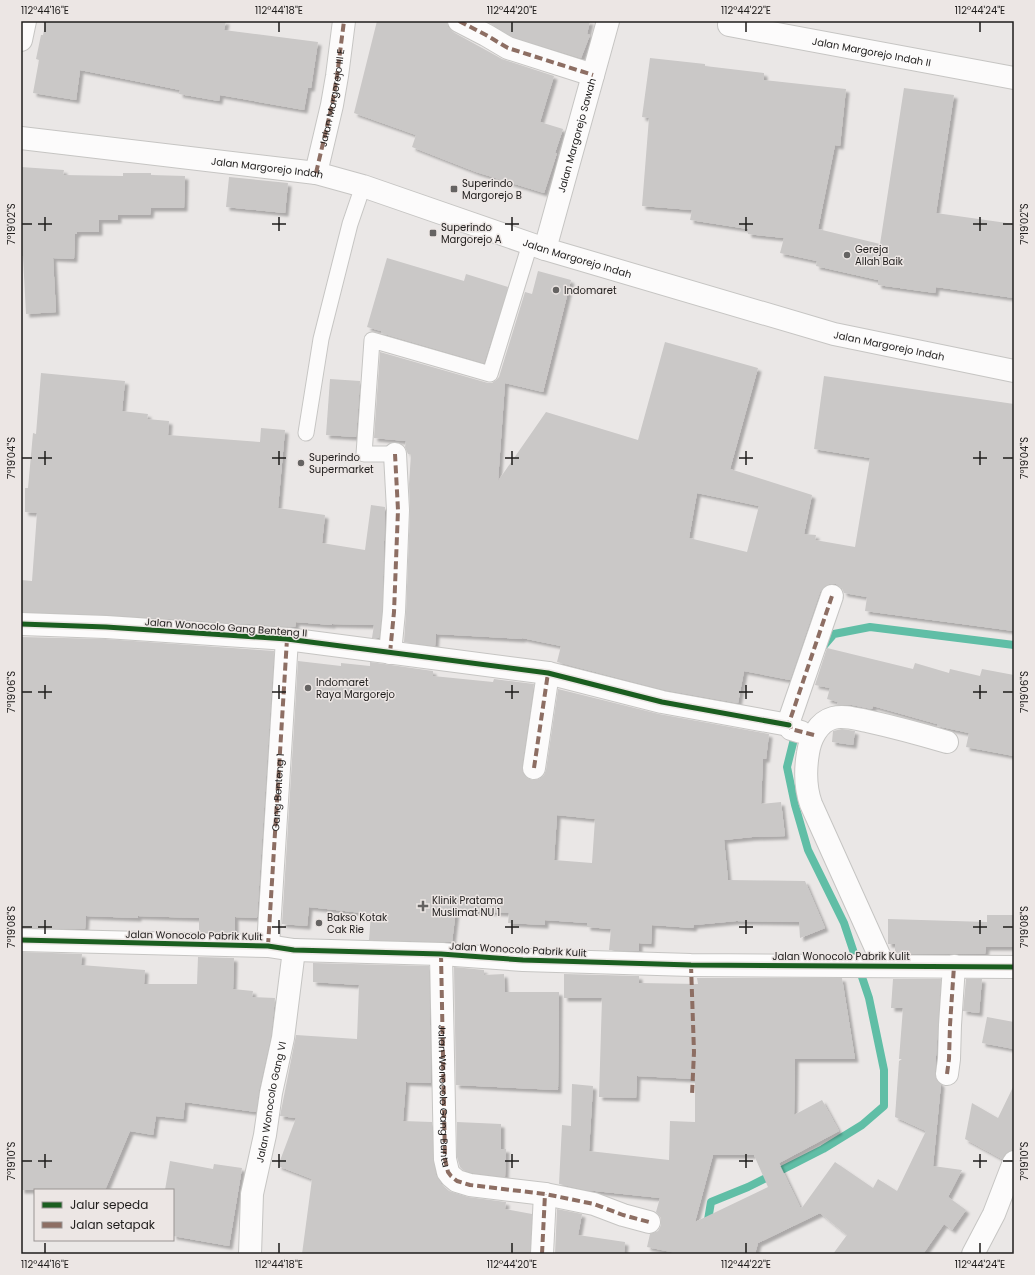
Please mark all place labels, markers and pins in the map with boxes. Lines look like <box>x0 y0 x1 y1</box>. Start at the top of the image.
place label: Superindo Margorejo B <box>462 176 522 203</box>
marker: Superindo Margorejo B <box>449 184 459 194</box>
place label: Superindo Margorejo A <box>441 220 502 247</box>
marker: Superindo Margorejo A <box>428 228 438 238</box>
place label: Gereja Allah Baik <box>855 242 904 269</box>
marker: Gereja Allah Baik <box>842 250 852 260</box>
place label: Indomaret <box>564 283 617 298</box>
marker: Indomaret <box>551 285 561 295</box>
place label: Superindo Supermarket <box>309 450 374 477</box>
marker: Superindo Supermarket <box>296 458 306 468</box>
place label: Indomaret Raya Margorejo <box>316 675 395 702</box>
marker: Indomaret Raya Margorejo <box>303 683 313 693</box>
place label: Klinik Pratama Muslimat NU 1 <box>432 893 503 920</box>
marker: Klinik Pratama Muslimat NU 1 <box>417 900 429 912</box>
place label: Bakso Kotak Cak Rie <box>327 910 388 937</box>
marker: Bakso Kotak Cak Rie <box>314 918 324 928</box>

